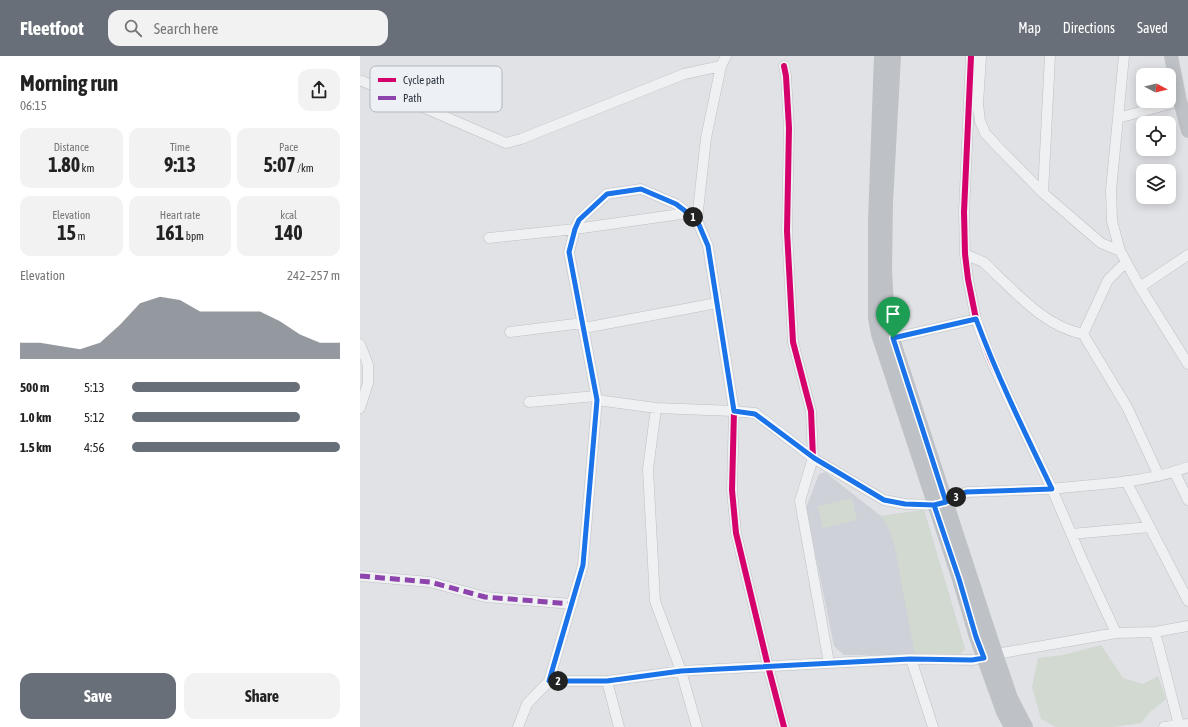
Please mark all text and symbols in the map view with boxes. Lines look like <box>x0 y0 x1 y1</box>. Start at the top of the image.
search box <box>108 10 388 46</box>
text: Fleetfoot <box>20 17 84 39</box>
icon: search <box>122 17 144 39</box>
text: Search here <box>154 20 218 37</box>
text: Map <box>1018 20 1041 36</box>
text: Directions <box>1063 20 1115 36</box>
text: Saved <box>1137 20 1168 36</box>
legend <box>370 66 502 112</box>
north arrow <box>1136 68 1176 108</box>
map controls <box>1136 68 1176 204</box>
button: share <box>298 69 340 111</box>
text: Morning run <box>20 70 118 96</box>
text: Cycle path <box>403 74 445 86</box>
text: Path <box>403 92 422 104</box>
text: 06:15 <box>20 98 47 113</box>
button: locate <box>1136 116 1176 156</box>
text: Distance <box>54 141 89 153</box>
text: Time <box>170 141 190 153</box>
text: Pace <box>279 141 298 153</box>
text: 1.80 <box>48 153 80 176</box>
text: 9:13 <box>164 153 196 176</box>
text: 5:07 <box>264 153 296 176</box>
text: km <box>80 162 94 174</box>
text: /km <box>296 162 314 174</box>
button: layers <box>1136 164 1176 204</box>
pin: 1 <box>683 207 703 227</box>
text: Elevation <box>52 209 90 221</box>
text: Heart rate <box>160 209 200 221</box>
text: kcal <box>280 209 297 221</box>
text: 1 <box>690 211 696 223</box>
text: 15 <box>57 221 76 244</box>
text: 161 <box>156 221 184 244</box>
text: 140 <box>275 221 303 244</box>
text: m <box>76 230 85 242</box>
text: bpm <box>184 230 204 242</box>
text: Elevation <box>20 268 65 283</box>
text: 242–257 m <box>287 268 340 283</box>
pin <box>876 297 910 338</box>
icon: arrive <box>882 303 904 325</box>
text: 500 m <box>20 380 49 395</box>
text: 5:13 <box>84 380 105 395</box>
text: 1.0 km <box>20 410 51 425</box>
text: 5:12 <box>84 410 105 425</box>
text: 1.5 km <box>20 440 51 455</box>
text: 4:56 <box>84 440 105 455</box>
pin: 3 <box>946 487 966 507</box>
text: 3 <box>953 491 959 503</box>
pin: 2 <box>548 671 568 691</box>
button: Save <box>20 673 176 719</box>
button: Share <box>184 673 340 719</box>
text: 2 <box>555 675 561 687</box>

